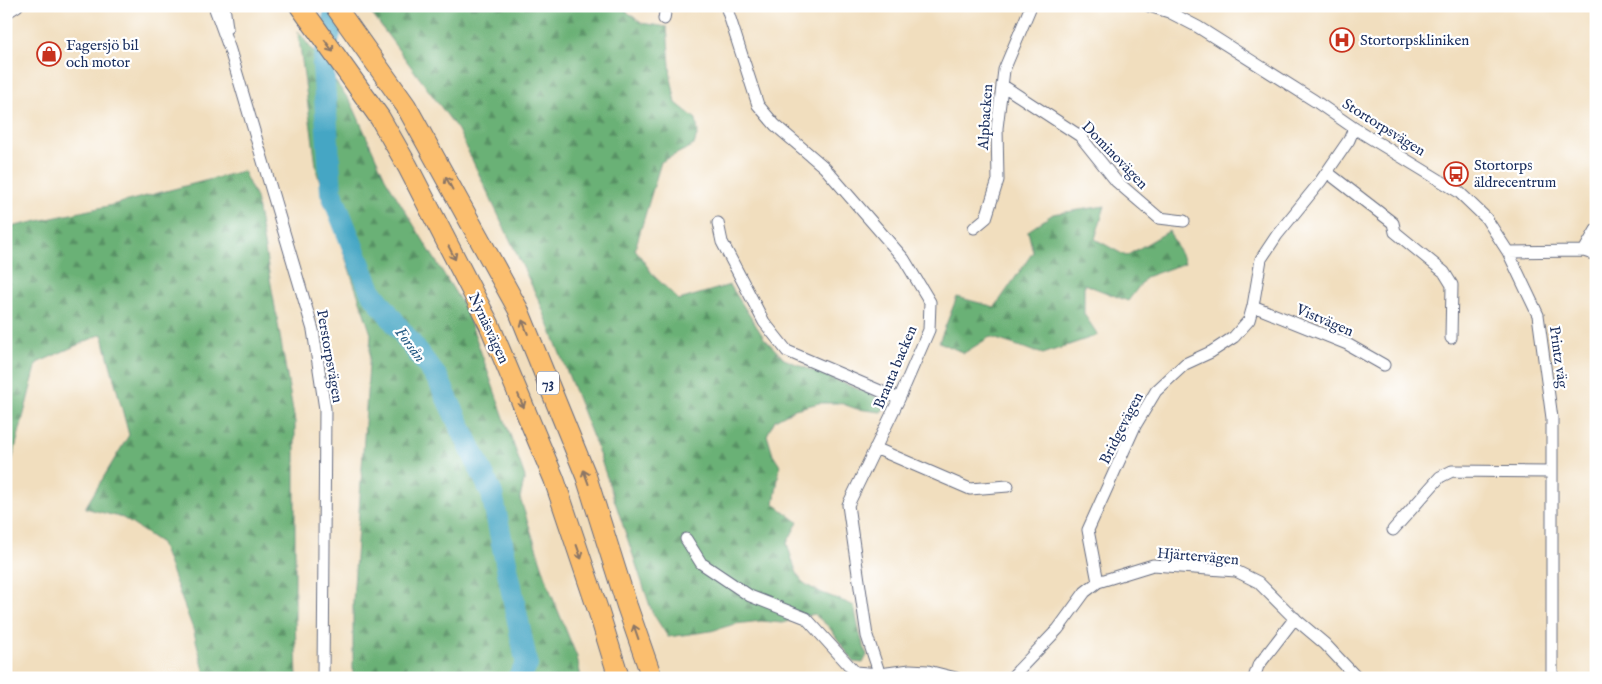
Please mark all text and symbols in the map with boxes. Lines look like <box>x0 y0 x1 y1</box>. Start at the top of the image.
hospital icon: Stortorpskliniken <box>1329 27 1355 53</box>
place label: Stortorpskliniken <box>1360 31 1469 50</box>
place label: Fagersjö bil och motor <box>66 36 139 72</box>
one-way arrow <box>323 39 334 52</box>
shop icon: Fagersjö bil och motor <box>36 41 62 67</box>
street label: Alpbacken <box>974 83 997 152</box>
street label: Stortorpsvägen <box>1339 94 1429 161</box>
street label: Dominovägen <box>1077 117 1152 194</box>
place label: Stortorps äldrecentrum <box>1474 156 1557 192</box>
bus stop icon: Stortorps äldrecentrum <box>1443 161 1469 187</box>
one-way arrow <box>444 176 454 190</box>
one-way arrow <box>447 246 457 261</box>
street label: Nynäsvägen <box>464 290 513 367</box>
street label: Vistvägen <box>1292 300 1356 341</box>
street label: Perstorpsvägen <box>312 308 347 404</box>
one-way arrow <box>520 319 529 335</box>
street label: Branta backen <box>869 323 921 412</box>
water label: Forsån <box>390 324 429 367</box>
street label: Printz väg <box>1545 325 1572 390</box>
road number: 73 <box>537 372 559 394</box>
street label: Bridgevägen <box>1095 389 1148 468</box>
one-way arrow <box>517 393 526 408</box>
one-way arrow <box>581 470 590 485</box>
street label: Hjärtervägen <box>1156 543 1240 570</box>
one-way arrow <box>574 544 584 560</box>
one-way arrow <box>631 624 640 640</box>

